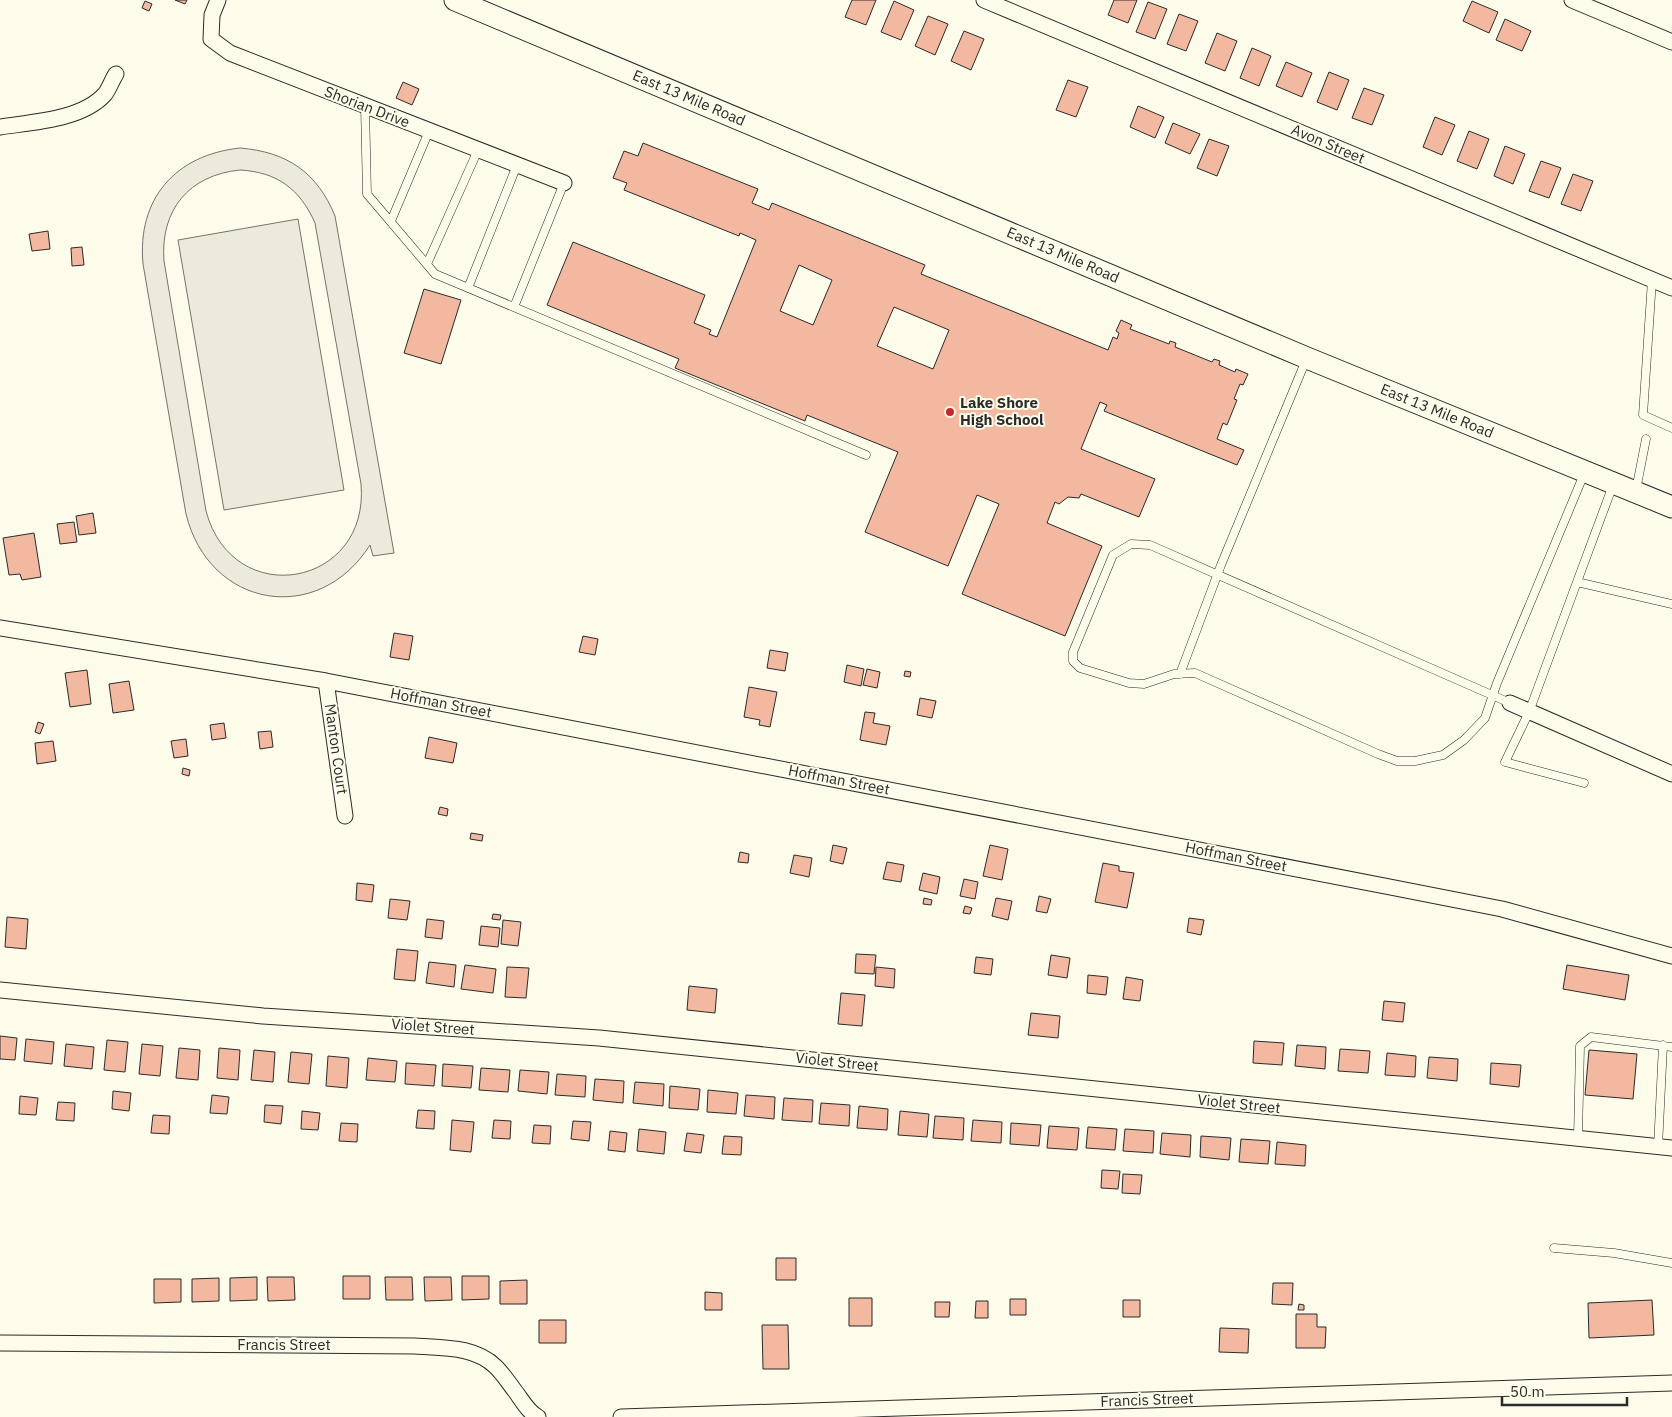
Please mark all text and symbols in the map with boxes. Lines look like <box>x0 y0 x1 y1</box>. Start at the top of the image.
street label: East 13 Mile Road <box>630 65 748 130</box>
street label: Shorian Drive <box>322 82 412 131</box>
street label: Avon Street <box>1288 120 1368 168</box>
street label: East 13 Mile Road <box>1004 222 1122 287</box>
street label: East 13 Mile Road <box>1378 379 1497 442</box>
place label: Lake Shore High School <box>960 393 1044 429</box>
marker: Lake Shore High School <box>944 406 956 418</box>
street label: Hoffman Street <box>389 683 493 722</box>
street label: Manton Court <box>321 702 352 796</box>
street label: Hoffman Street <box>787 760 891 799</box>
street label: Hoffman Street <box>1184 837 1288 876</box>
street label: Violet Street <box>391 1014 475 1039</box>
street label: Violet Street <box>795 1048 880 1075</box>
street label: Violet Street <box>1197 1090 1282 1117</box>
street label: Francis Street <box>237 1335 331 1354</box>
scale bar <box>1502 1374 1627 1406</box>
text: 50 m <box>1510 1382 1545 1401</box>
street label: Francis Street <box>1100 1388 1194 1411</box>

